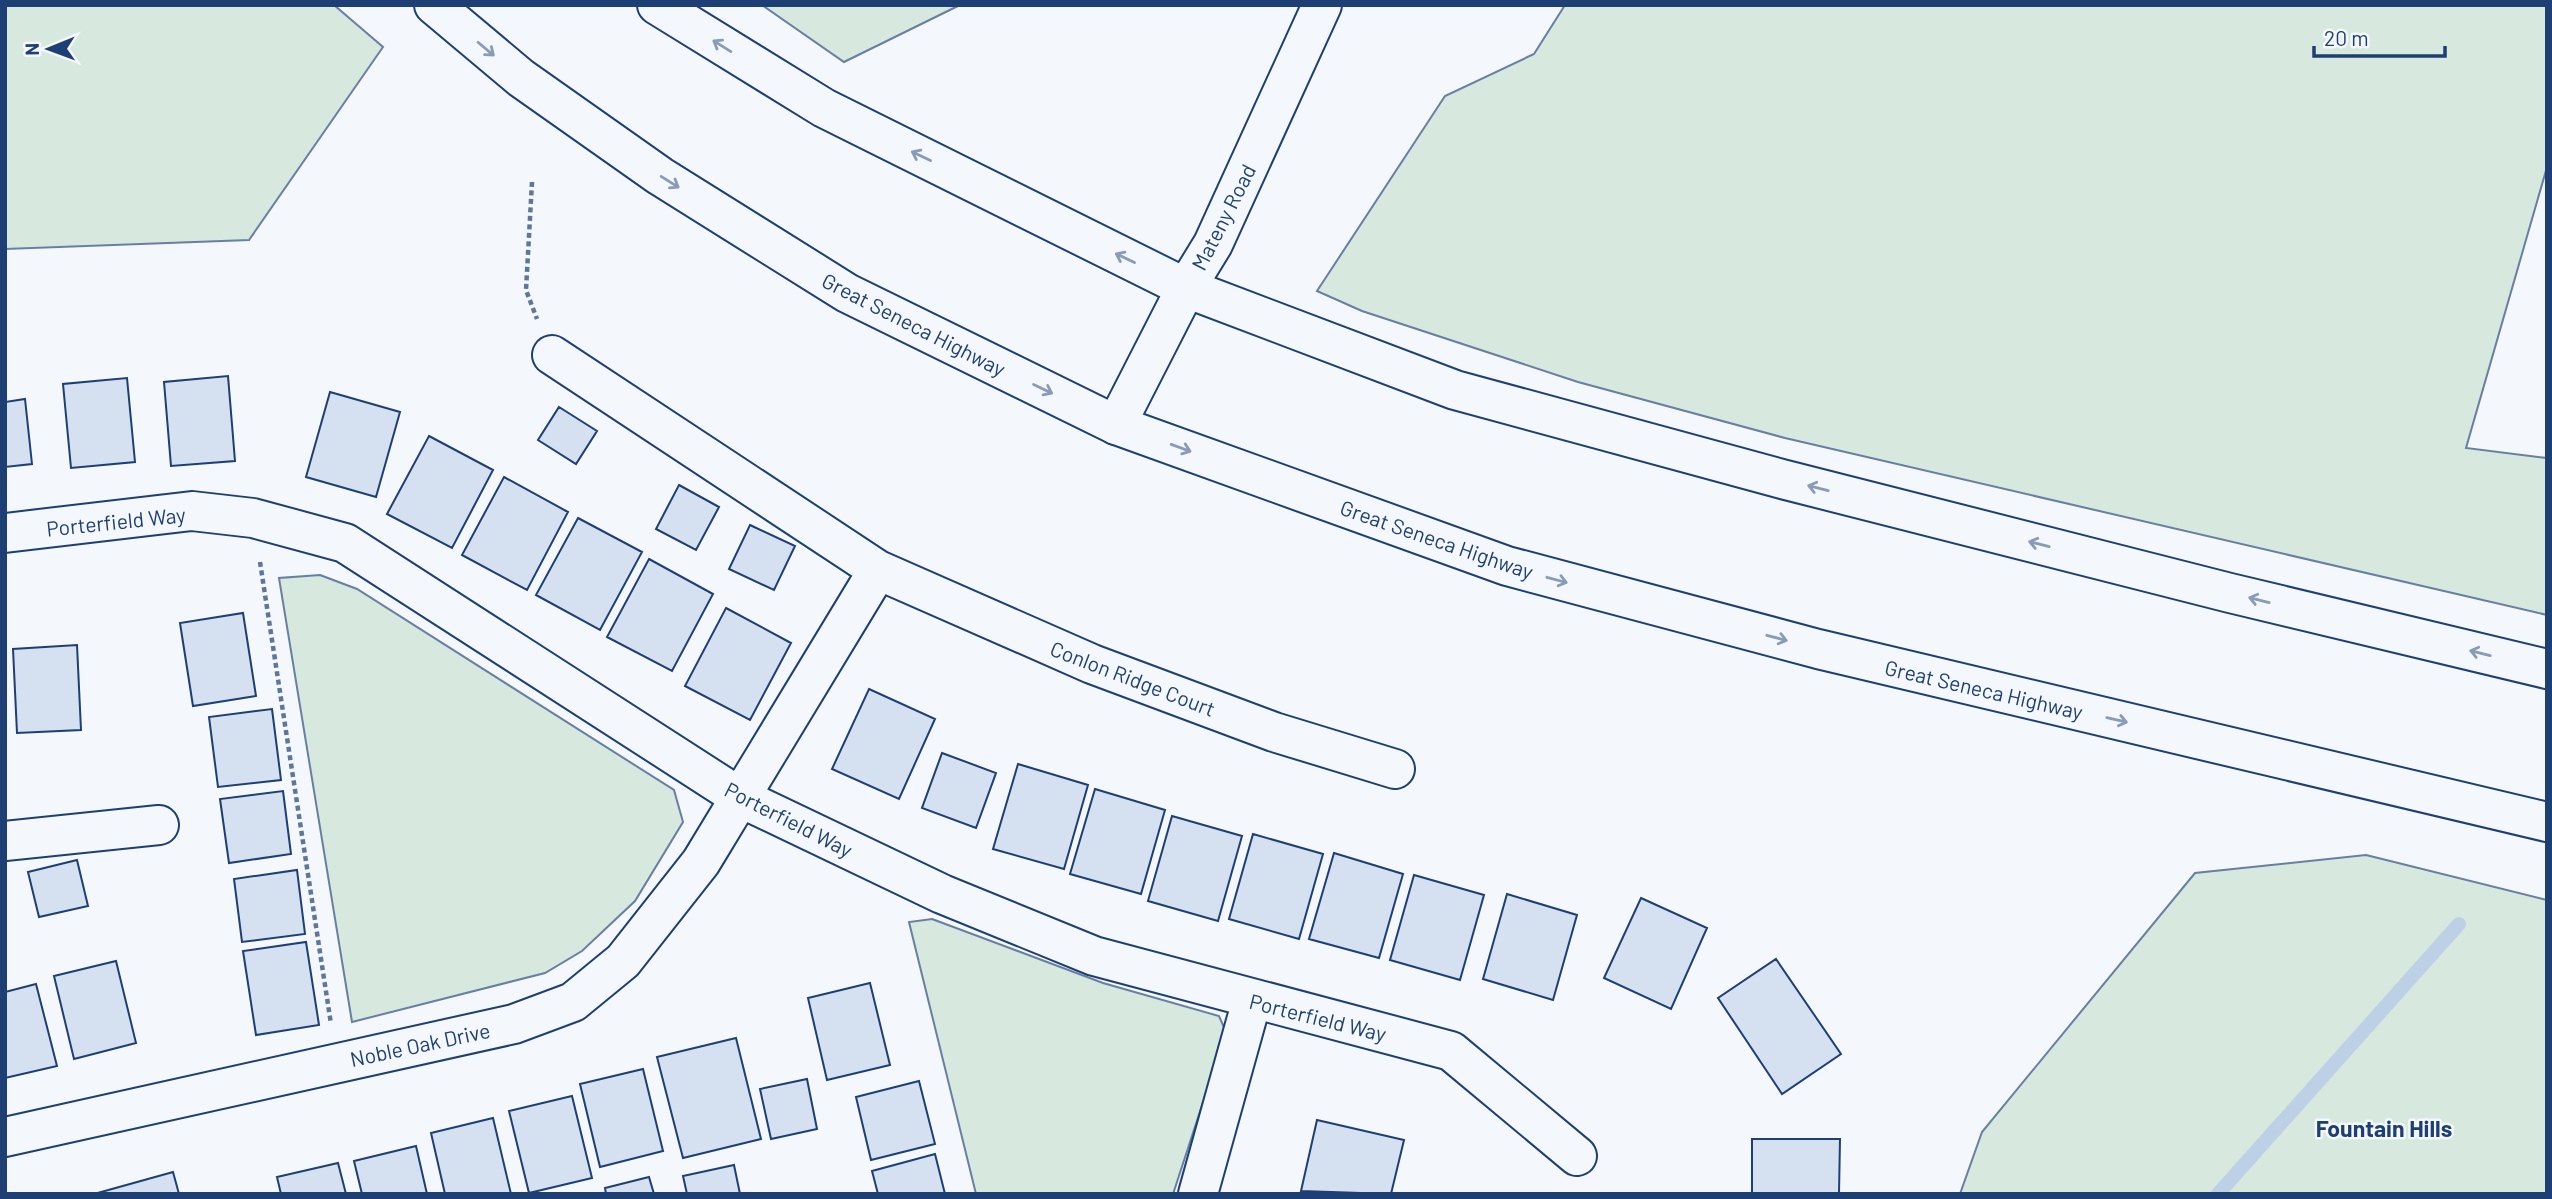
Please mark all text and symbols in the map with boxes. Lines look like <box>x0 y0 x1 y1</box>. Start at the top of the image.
north arrow <box>14 14 84 84</box>
scale bar <box>2314 14 2445 58</box>
text: 20 m <box>2324 25 2369 50</box>
one-way arrow <box>713 38 733 52</box>
one-way arrow <box>477 41 495 57</box>
text: N <box>20 43 43 56</box>
one-way arrow <box>911 149 932 163</box>
street label: Mateny Road <box>1186 160 1260 274</box>
one-way arrow <box>660 175 679 190</box>
one-way arrow <box>1115 250 1136 264</box>
street label: Great Seneca Highway <box>818 267 1010 381</box>
one-way arrow <box>1032 382 1053 396</box>
one-way arrow <box>1169 443 1191 455</box>
one-way arrow <box>1807 481 1830 494</box>
street label: Great Seneca Highway <box>1337 494 1537 584</box>
street label: Porterfield Way <box>45 501 187 541</box>
one-way arrow <box>2028 537 2051 550</box>
one-way arrow <box>1545 574 1568 587</box>
one-way arrow <box>2248 593 2271 606</box>
one-way arrow <box>1765 632 1788 645</box>
street label: Conlon Ridge Court <box>1047 635 1219 721</box>
one-way arrow <box>2469 646 2492 659</box>
street label: Great Seneca Highway <box>1883 654 2086 724</box>
one-way arrow <box>2105 714 2128 728</box>
street label: Porterfield Way <box>721 776 857 862</box>
street label: Porterfield Way <box>1247 988 1389 1046</box>
street label: Noble Oak Drive <box>348 1017 492 1071</box>
district label: Fountain Hills <box>2316 1114 2452 1142</box>

